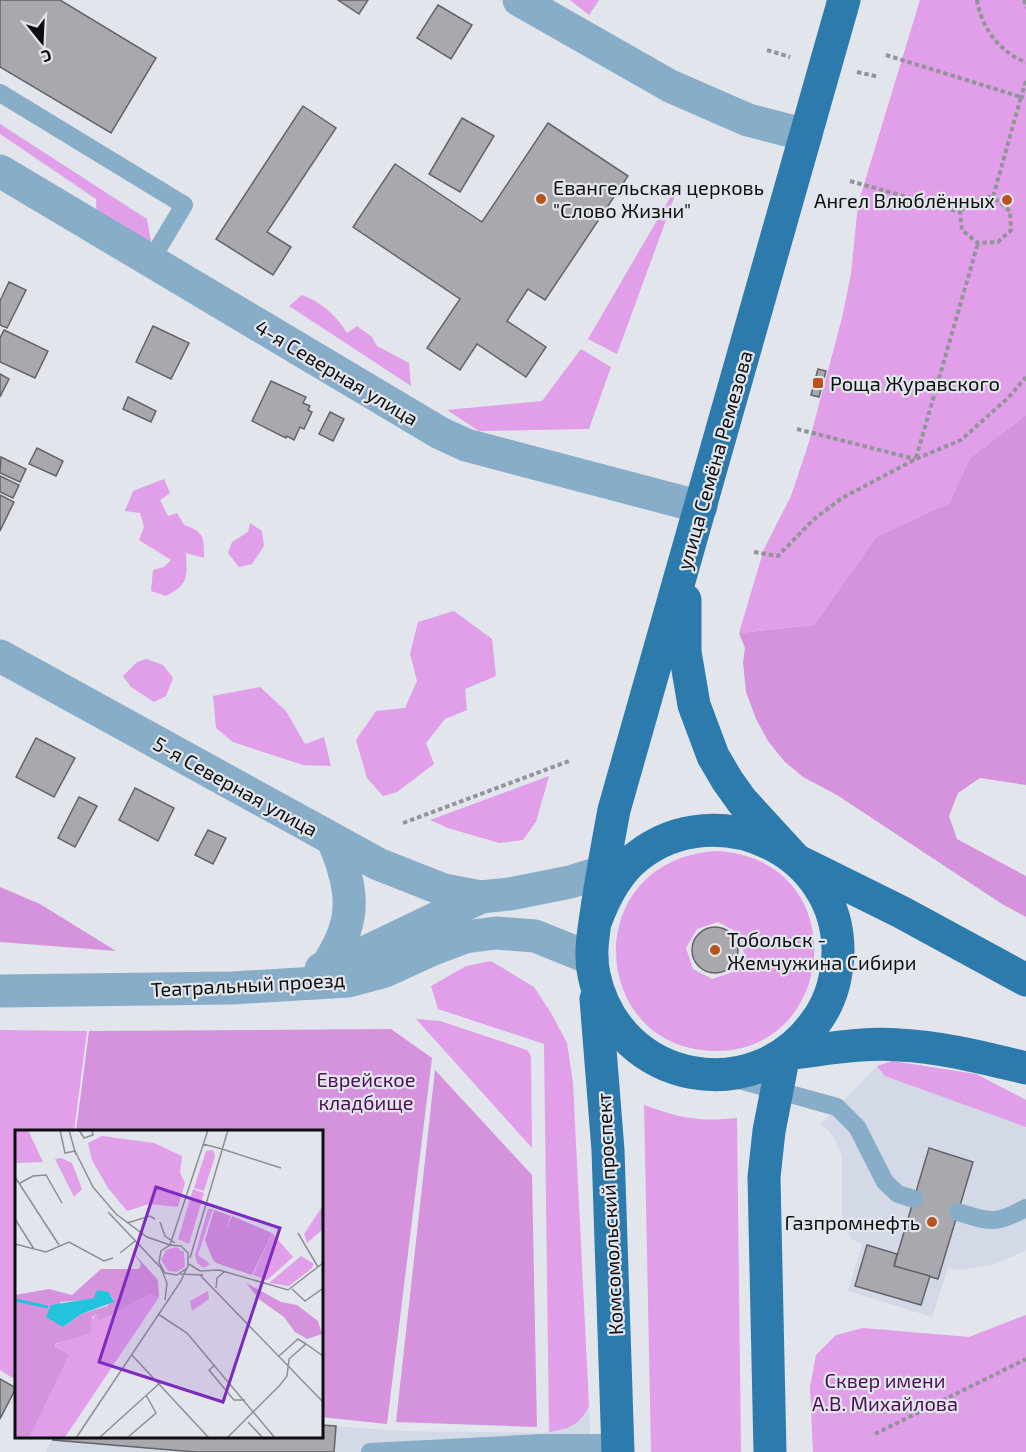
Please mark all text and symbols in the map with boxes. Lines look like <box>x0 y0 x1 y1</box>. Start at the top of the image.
north arrow <box>12 12 72 72</box>
text: С <box>39 46 54 67</box>
place label: Евангельская церковь "Слово Жизни" <box>553 175 764 222</box>
place label: Ангел Влюблённых <box>814 188 995 212</box>
marker: Евангельская церковь "Слово Жизни" <box>534 192 548 206</box>
marker: Ангел Влюблённых <box>1000 193 1014 207</box>
street label: 4-я Северная улица <box>251 314 423 431</box>
street label: улица Семёна Ремезова <box>671 348 758 573</box>
place label: Роща Журавского <box>830 371 1000 396</box>
marker: Роща Журавского <box>811 376 825 390</box>
street label: 5-я Северная улица <box>149 731 322 842</box>
place label: Тобольск - Жемчужина Сибири <box>727 927 916 975</box>
marker: Тобольск - Жемчужина Сибири <box>708 943 722 957</box>
street label: Театральный проезд <box>150 967 346 1001</box>
park label: Еврейское кладбище <box>316 1067 416 1114</box>
street label: Комсомольский проспект <box>591 1092 627 1336</box>
inset map <box>15 1130 322 1437</box>
place label: Газпромнефть <box>785 1210 920 1234</box>
marker: Газпромнефть <box>925 1215 939 1229</box>
park label: Сквер имени А.В. Михайлова <box>812 1368 958 1415</box>

